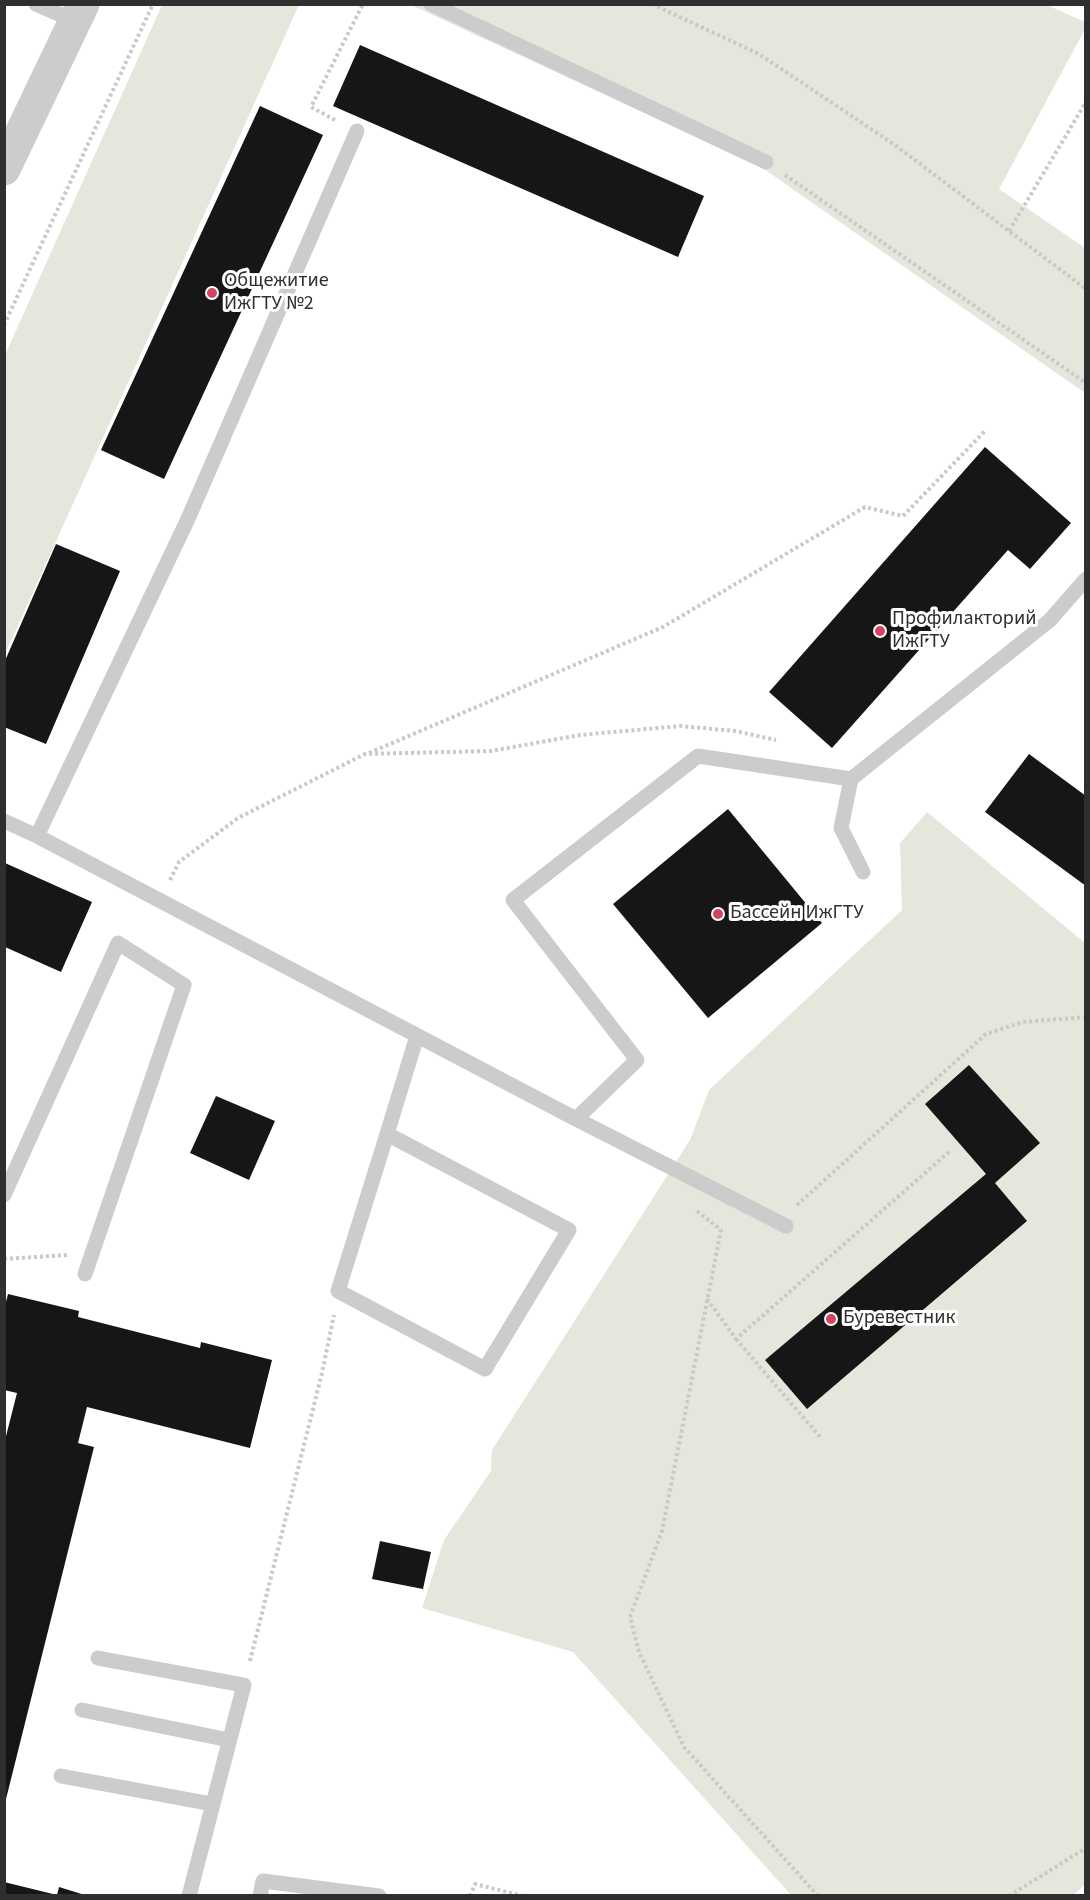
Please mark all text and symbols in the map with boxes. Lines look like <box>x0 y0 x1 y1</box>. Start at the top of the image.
place label: Общежитие ИжГТУ №2 <box>224 270 329 317</box>
marker: Общежитие ИжГТУ №2 <box>205 286 219 300</box>
place label: Профилакторий ИжГТУ <box>892 608 1037 655</box>
marker: Профилакторий ИжГТУ <box>873 624 887 638</box>
place label: Бассейн ИжГТУ <box>730 902 863 926</box>
marker: Бассейн ИжГТУ <box>711 907 725 921</box>
place label: Буревестник <box>843 1307 955 1331</box>
marker: Буревестник <box>824 1312 838 1326</box>

